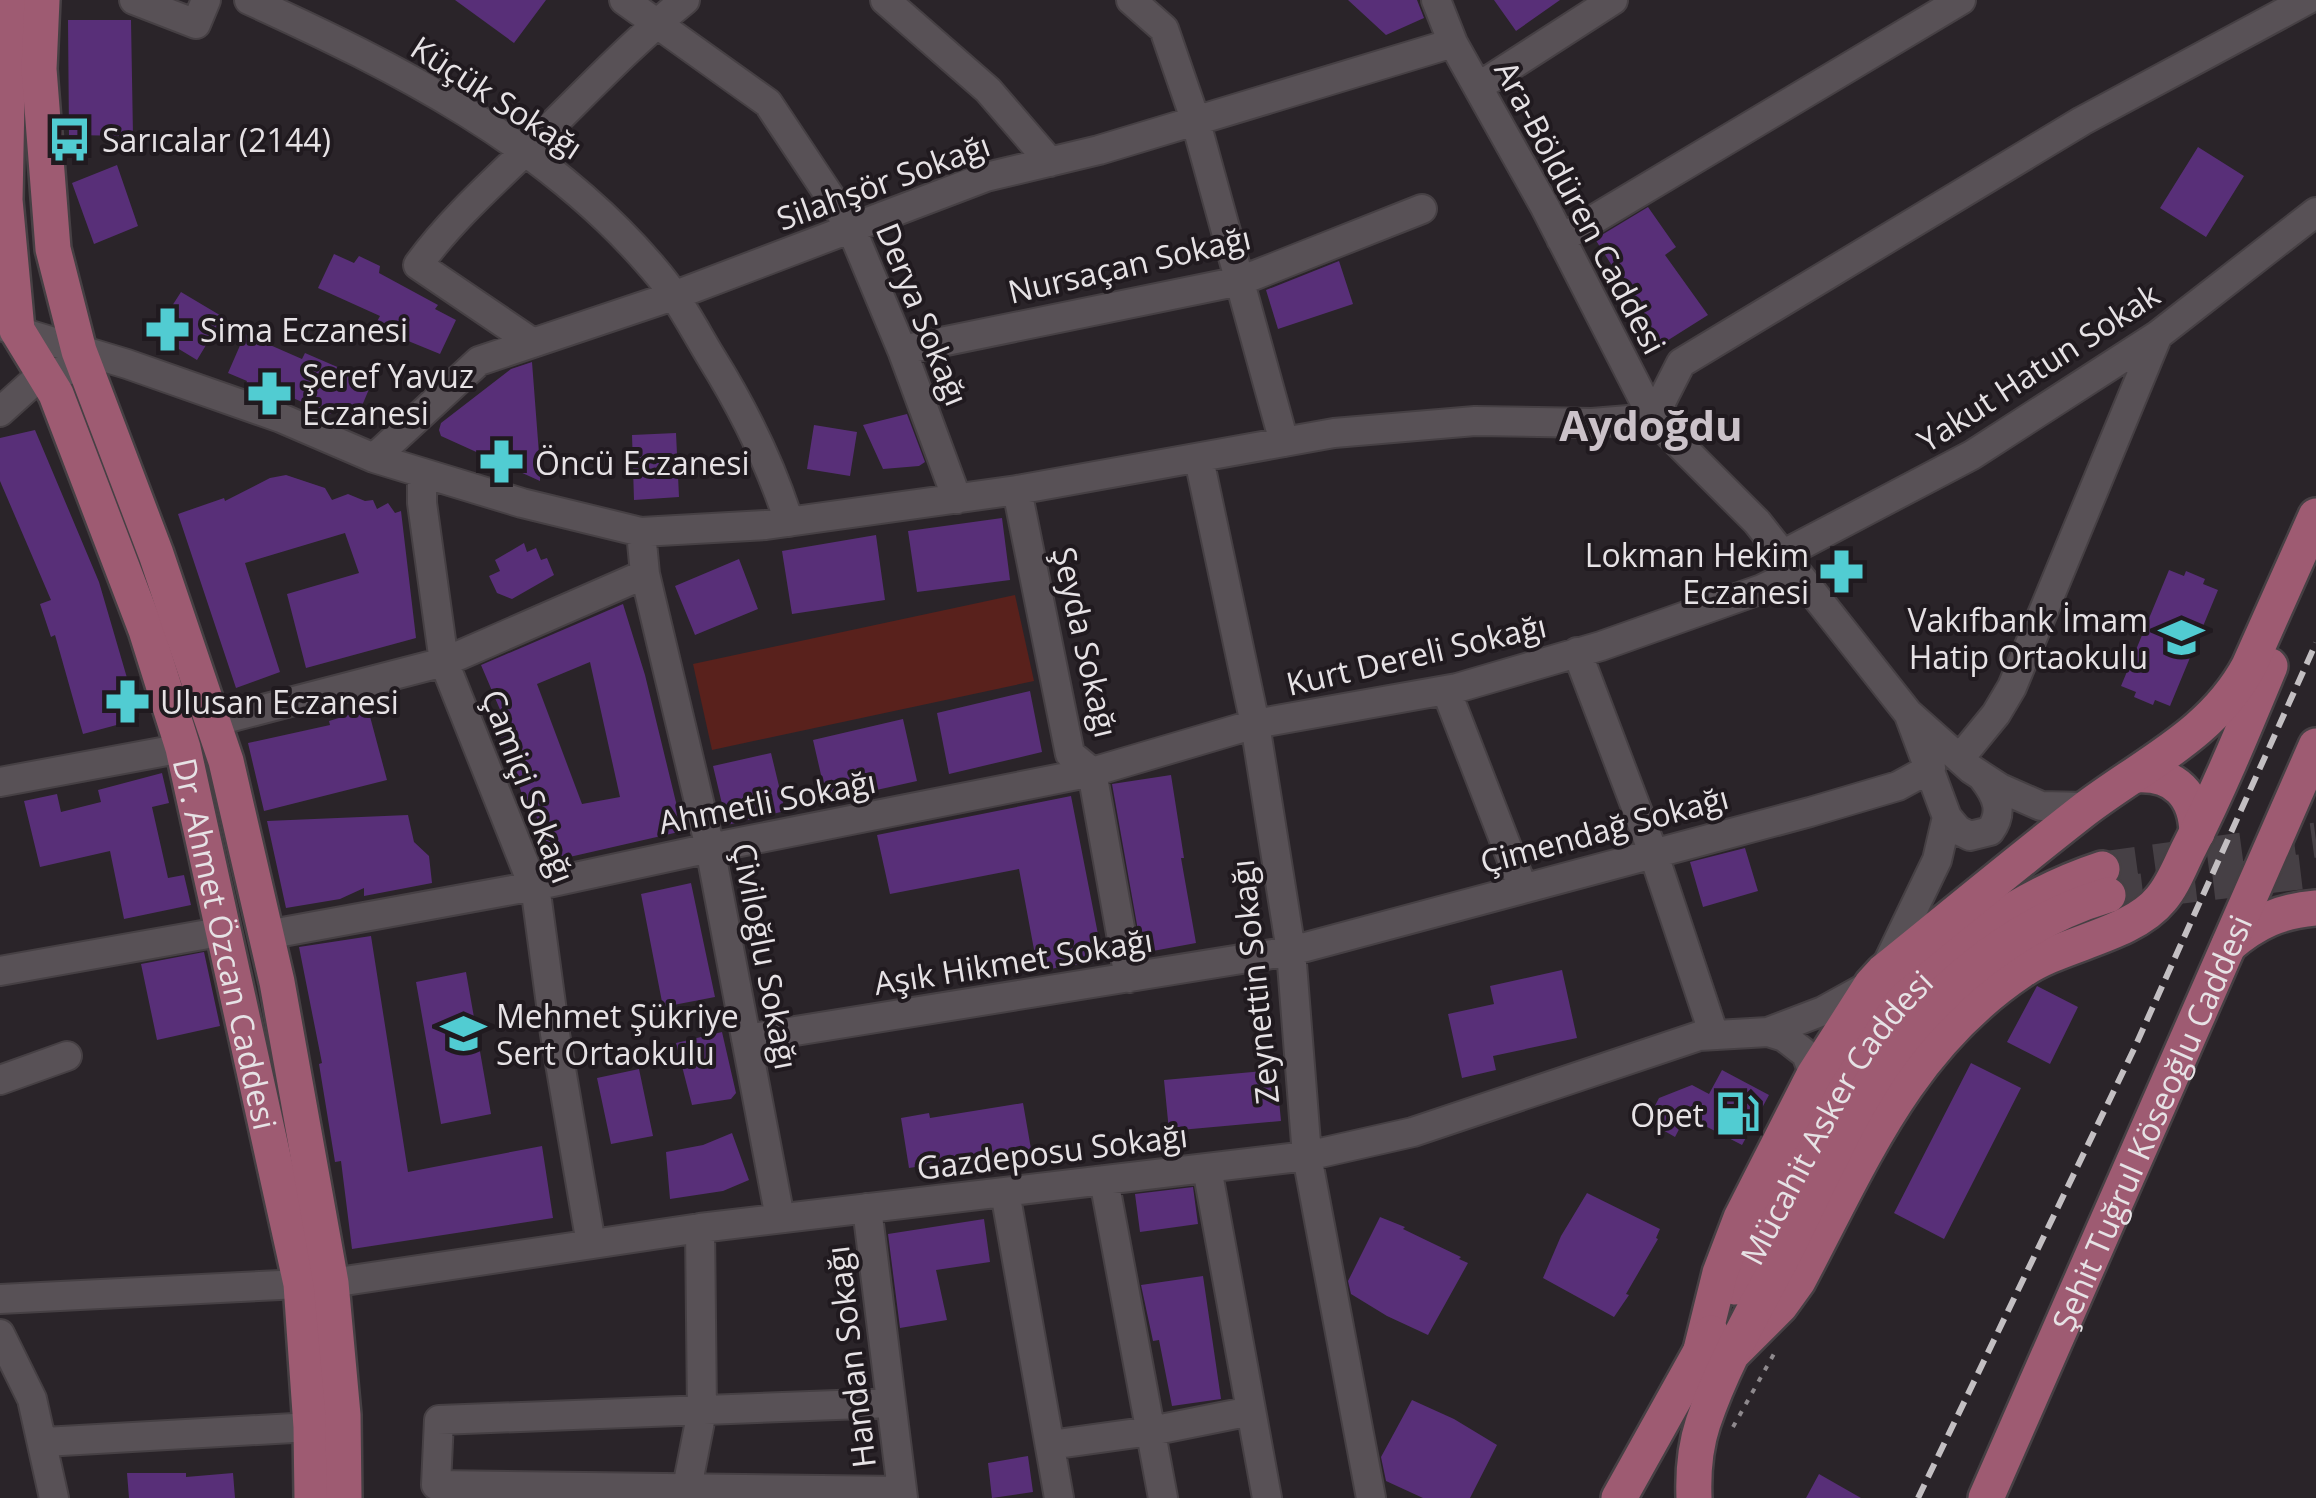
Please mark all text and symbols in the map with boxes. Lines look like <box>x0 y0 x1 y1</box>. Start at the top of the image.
street label: Küçük Sokağı <box>403 26 591 168</box>
street label: Ara-Böldüren Caddesi <box>1486 53 1676 361</box>
bus stop icon: Sarıcalar (2144) <box>45 115 93 163</box>
place label: Sarıcalar (2144) <box>102 118 331 161</box>
street label: Silahşör Sokağı <box>770 123 996 239</box>
street label: Nursaçan Sokağı <box>1003 215 1255 313</box>
street label: Derya Sokağı <box>867 216 979 412</box>
street label: Yakut Hatun Sokak <box>1909 273 2167 461</box>
pharmacy icon: Sima Eczanesi <box>143 305 191 353</box>
place label: Sima Eczanesi <box>200 308 408 351</box>
place label: Şeref Yavuz Eczanesi <box>302 354 474 434</box>
pharmacy icon: Şeref Yavuz Eczanesi <box>245 369 293 417</box>
district label: Aydoğdu <box>1559 396 1743 453</box>
pharmacy icon: Öncü Eczanesi <box>478 438 526 486</box>
place label: Öncü Eczanesi <box>535 441 750 484</box>
place label: Lokman Hekim Eczanesi <box>1585 533 1809 613</box>
street label: Şeyda Sokağı <box>1043 543 1129 741</box>
pharmacy icon: Lokman Hekim Eczanesi <box>1818 548 1866 596</box>
place label: Vakıfbank İmam Hatip Ortaokulu <box>1907 598 2148 678</box>
street label: Kurt Dereli Sokağı <box>1282 603 1550 705</box>
school or university icon: Vakıfbank İmam Hatip Ortaokulu <box>2157 613 2205 661</box>
pharmacy icon: Ulusan Eczanesi <box>103 677 151 725</box>
place label: Ulusan Eczanesi <box>160 680 399 723</box>
street label: Çamiçi Sokağı <box>472 683 586 889</box>
street label: Dr. Ahmet Özcan Caddesi <box>164 754 288 1133</box>
street label: Ahmetli Sokağı <box>655 759 879 843</box>
street label: Çimendağ Sokağı <box>1475 775 1733 883</box>
street label: Çiviloğlu Sokağı <box>723 839 809 1073</box>
street label: Zeynettin Sokağı <box>1220 858 1288 1106</box>
street label: Şehit Tuğrul Köseoğlu Caddesi <box>2041 908 2261 1337</box>
street label: Aşık Hikmet Sokağı <box>871 918 1155 1004</box>
street label: Mücahit Asker Caddesi <box>1729 960 1941 1272</box>
place label: Mehmet Şükriye Sert Ortaokulu <box>496 994 739 1074</box>
school or university icon: Mehmet Şükriye Sert Ortaokulu <box>439 1009 487 1057</box>
fuel station icon: Opet <box>1713 1090 1761 1138</box>
place label: Opet <box>1630 1093 1704 1136</box>
street label: Gazdeposu Sokağı <box>914 1113 1190 1189</box>
street label: Handan Sokağı <box>815 1244 885 1470</box>

